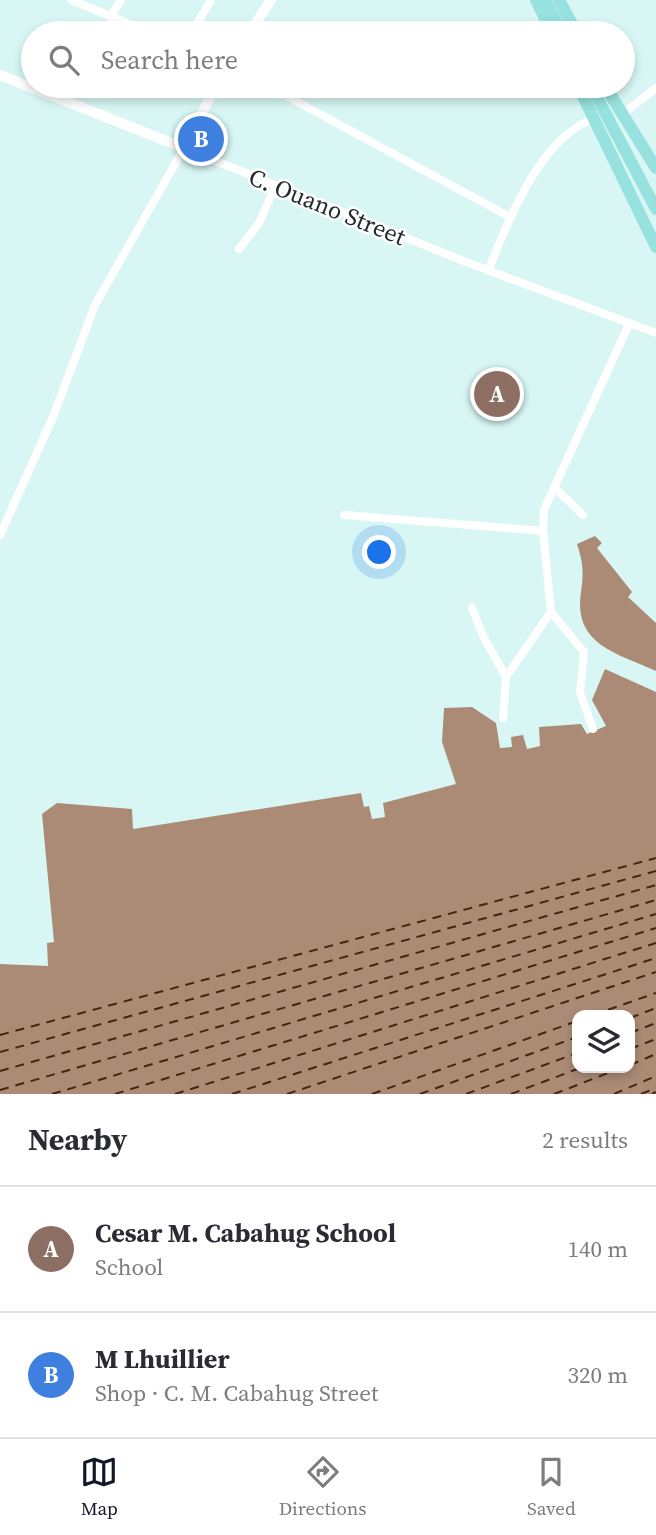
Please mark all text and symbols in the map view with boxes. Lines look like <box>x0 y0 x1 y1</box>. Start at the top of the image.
search box <box>21 21 635 98</box>
icon: search <box>45 41 83 79</box>
text: Search here <box>101 42 238 78</box>
pin: B <box>178 113 224 165</box>
street label: C. Ouano Street <box>244 160 411 253</box>
pin: A <box>474 368 520 420</box>
your location <box>362 535 396 569</box>
map controls <box>572 1010 635 1073</box>
button: layers <box>572 1010 635 1073</box>
text: Nearby <box>28 1119 127 1160</box>
text: 2 results <box>542 1124 628 1156</box>
text: Cesar M. Cabahug School <box>95 1215 396 1251</box>
text: A <box>43 1233 59 1265</box>
text: 140 m <box>567 1233 628 1265</box>
text: School <box>95 1251 163 1283</box>
text: M Lhuillier <box>95 1341 230 1377</box>
text: B <box>44 1359 58 1391</box>
text: 320 m <box>567 1359 628 1391</box>
text: Shop · C. M. Cabahug Street <box>95 1377 378 1409</box>
tab: Map <box>80 1453 118 1521</box>
tab: Directions <box>279 1453 367 1521</box>
tab: Saved <box>527 1453 576 1521</box>

